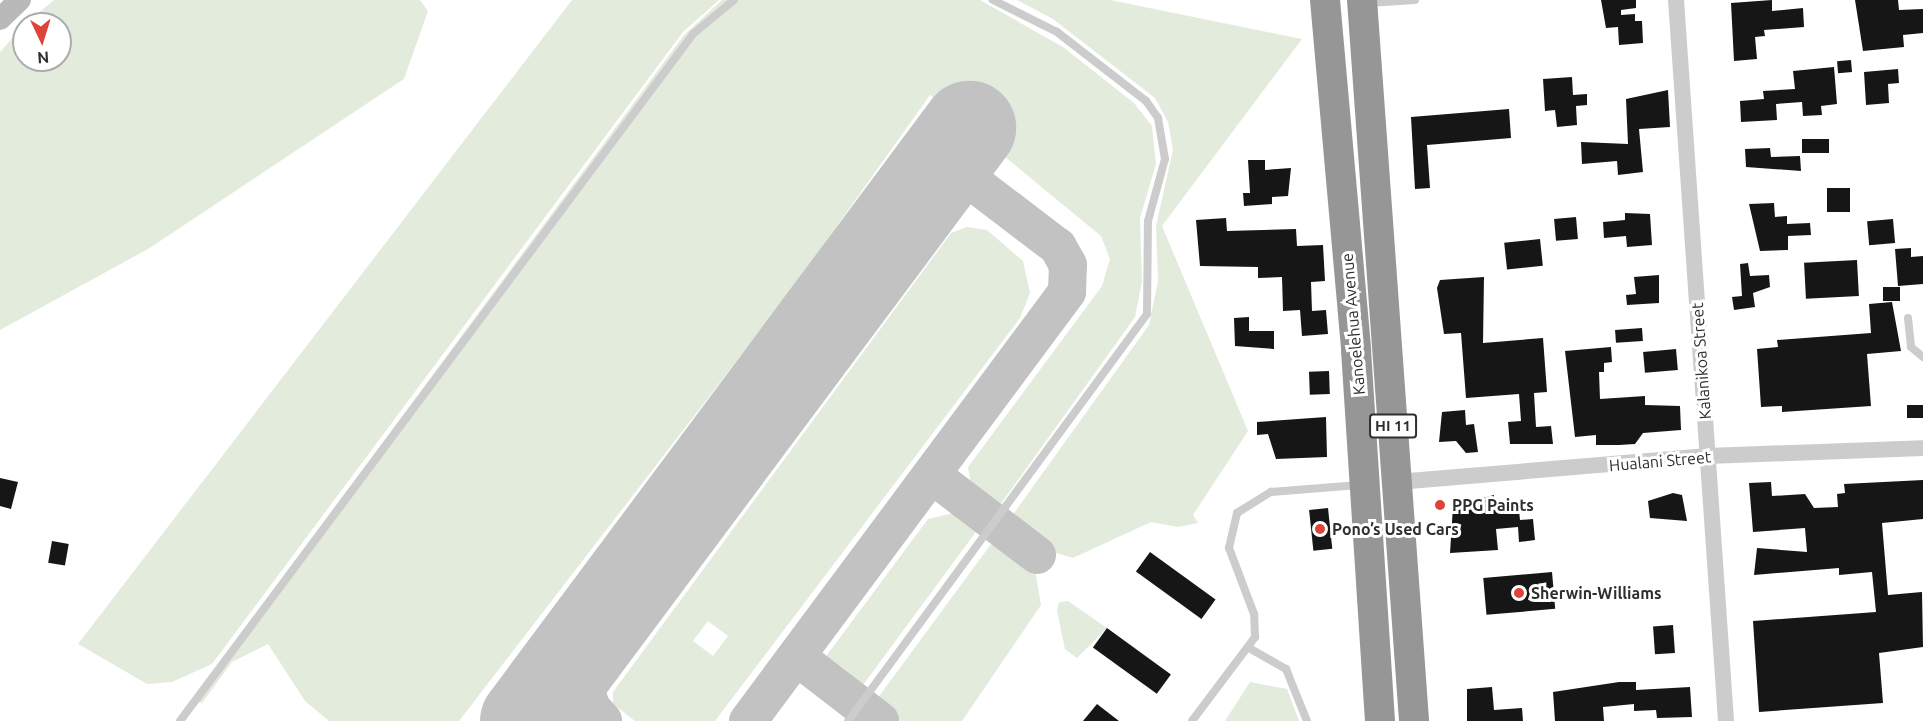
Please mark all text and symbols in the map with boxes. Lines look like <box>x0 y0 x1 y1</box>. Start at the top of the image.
north arrow <box>12 12 72 72</box>
text: N <box>37 49 50 67</box>
street label: Kanoelehua Avenue <box>1337 252 1369 396</box>
street label: Kalanikoa Street <box>1687 302 1715 420</box>
road number: HI 11 <box>1369 414 1417 438</box>
street label: Hualani Street <box>1608 447 1712 475</box>
place label: PPG Paints <box>1452 495 1534 515</box>
marker: PPG Paints <box>1433 498 1447 512</box>
place label: Pono’s Used Cars <box>1332 519 1459 539</box>
marker: Pono’s Used Cars <box>1313 522 1327 536</box>
place label: Sherwin-Williams <box>1531 583 1662 603</box>
marker: Sherwin-Williams <box>1512 586 1526 600</box>

